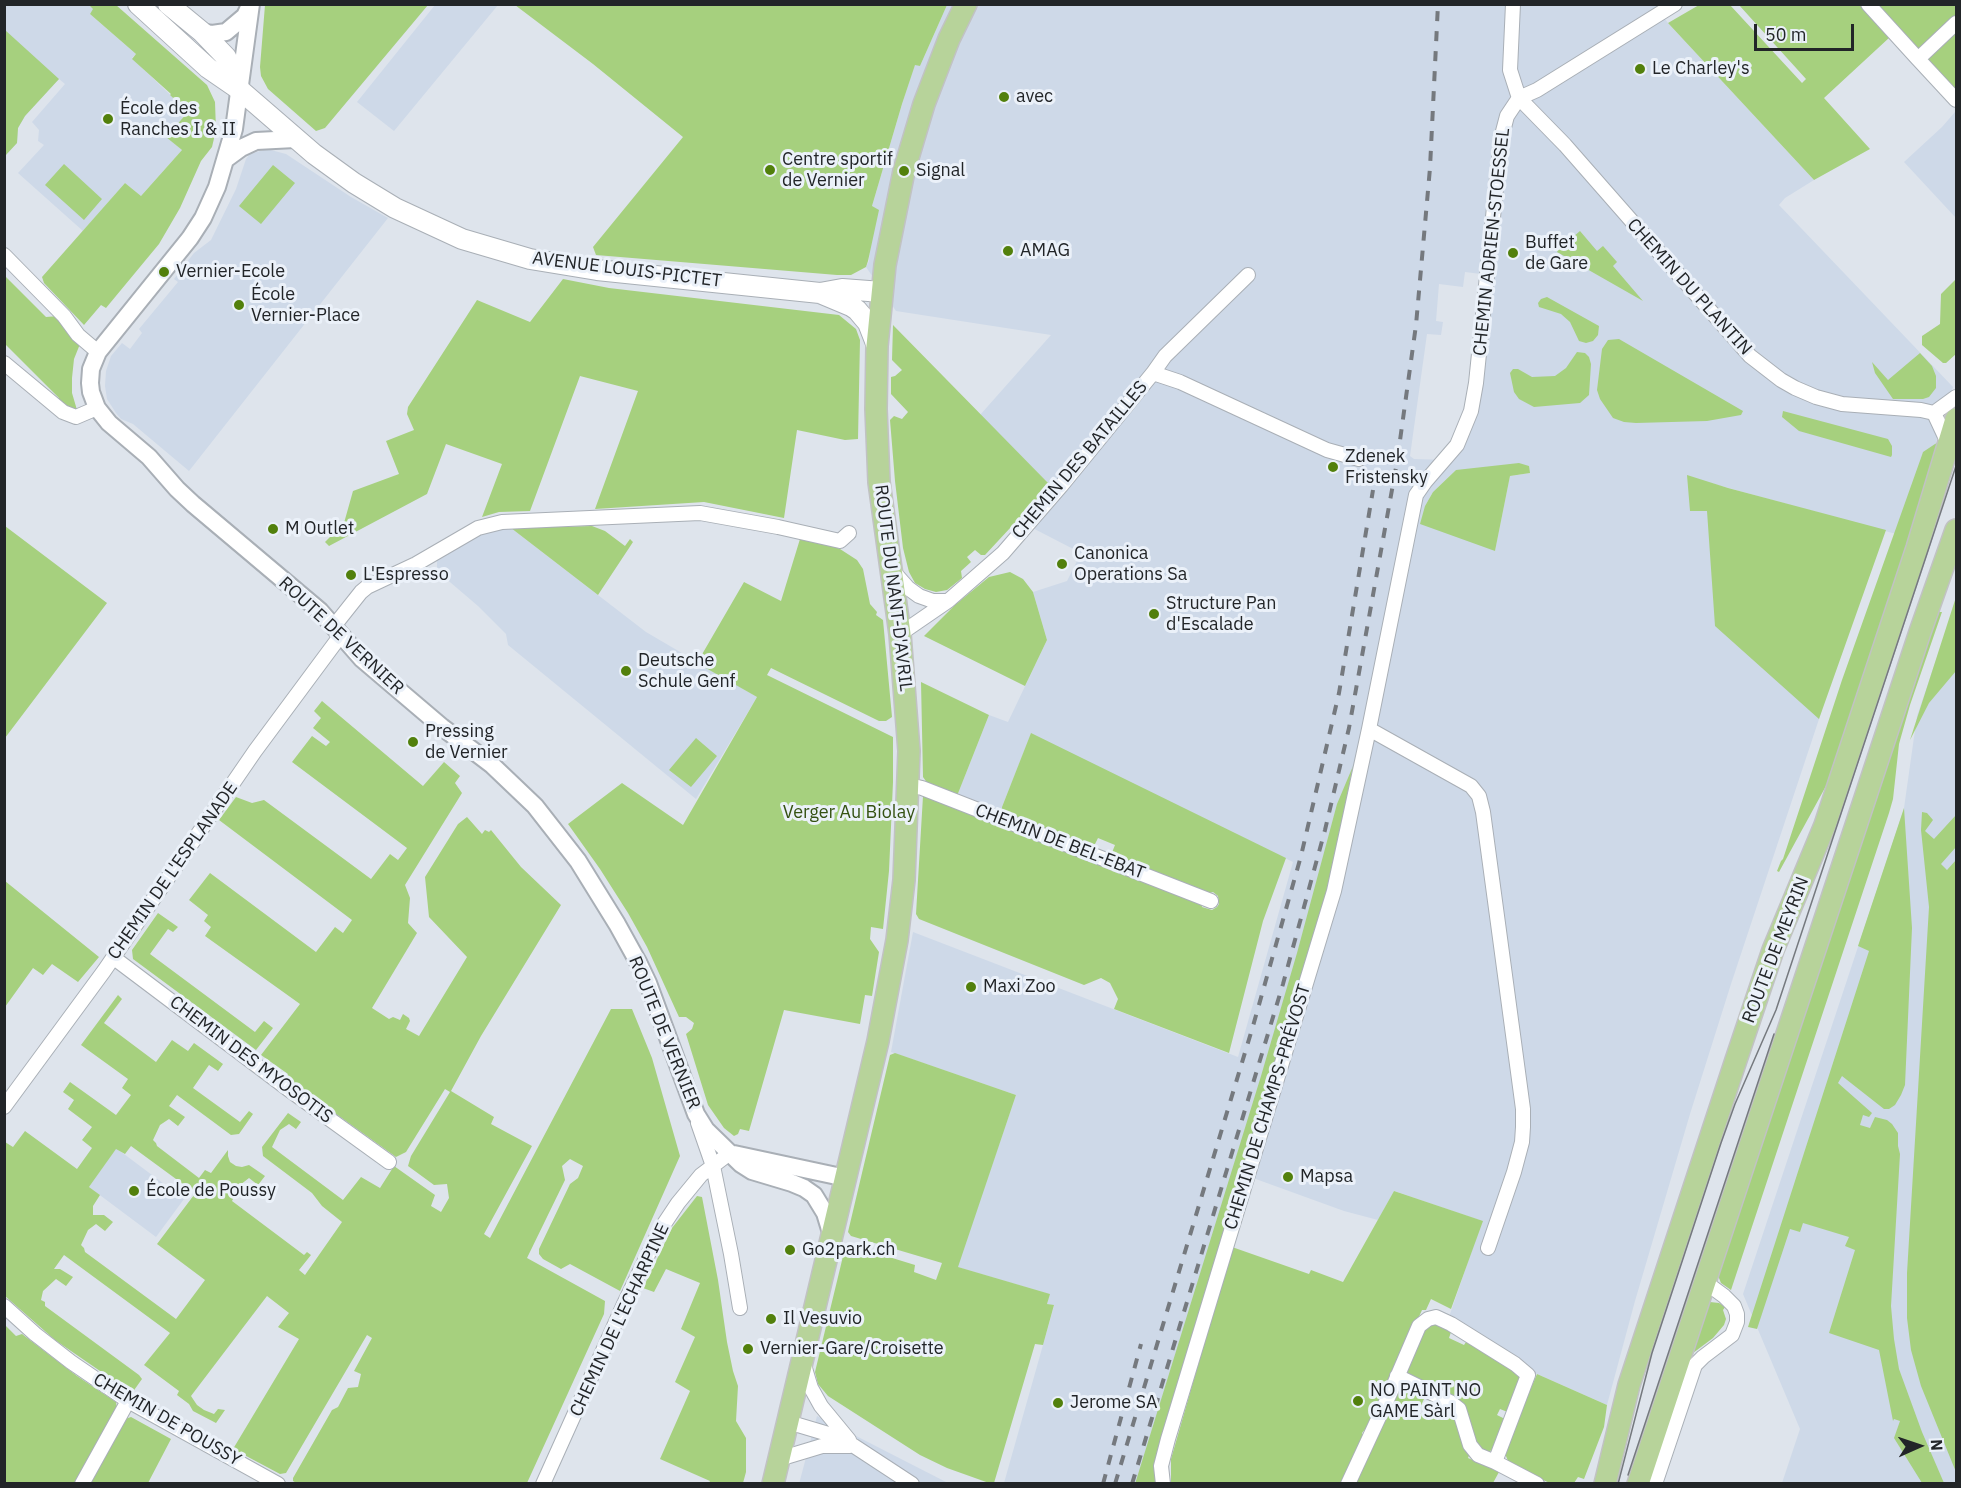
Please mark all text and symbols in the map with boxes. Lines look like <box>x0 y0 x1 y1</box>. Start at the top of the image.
scale bar <box>1757 12 1858 50</box>
text: 50 m <box>1765 23 1807 46</box>
place label: Le Charley's <box>1652 58 1750 80</box>
marker: Le Charley's <box>1633 62 1647 76</box>
place label: avec <box>1016 86 1053 108</box>
marker: avec <box>997 90 1011 104</box>
place label: École des Ranches I & II <box>120 98 236 140</box>
marker: École des Ranches I & II <box>101 112 115 126</box>
street label: CHEMIN ADRIEN-STOESSEL <box>1469 127 1515 357</box>
place label: Centre sportif de Vernier <box>782 149 893 192</box>
place label: Signal <box>916 160 965 182</box>
marker: Centre sportif de Vernier <box>763 163 777 177</box>
marker: Signal <box>897 164 911 178</box>
street label: CHEMIN DU PLANTIN <box>1622 214 1756 360</box>
place label: Buffet de Gare <box>1525 232 1588 274</box>
place label: AMAG <box>1020 240 1070 262</box>
marker: AMAG <box>1001 244 1015 258</box>
marker: Buffet de Gare <box>1506 246 1520 260</box>
street label: AVENUE LOUIS-PICTET <box>531 248 723 292</box>
place label: Vernier-Ecole <box>176 261 285 283</box>
marker: Vernier-Ecole <box>157 265 171 279</box>
place label: École Vernier-Place <box>251 284 360 326</box>
marker: École Vernier-Place <box>232 298 246 312</box>
street label: CHEMIN DES BATAILLES <box>1008 377 1152 543</box>
place label: Zdenek Fristensky <box>1345 446 1428 488</box>
marker: Zdenek Fristensky <box>1326 460 1340 474</box>
street label: ROUTE DU NANT-D'AVRIL <box>870 483 916 693</box>
place label: M Outlet <box>285 518 354 540</box>
marker: M Outlet <box>266 522 280 536</box>
place label: Canonica Operations Sa <box>1074 543 1187 586</box>
marker: Canonica Operations Sa <box>1055 557 1069 571</box>
place label: L'Espresso <box>363 564 449 586</box>
marker: L'Espresso <box>344 568 358 582</box>
street label: ROUTE DE VERNIER <box>274 572 408 700</box>
place label: Structure Pan d'Escalade <box>1166 593 1276 636</box>
marker: Structure Pan d'Escalade <box>1147 607 1161 621</box>
place label: Deutsche Schule Genf <box>638 650 735 692</box>
marker: Deutsche Schule Genf <box>619 664 633 678</box>
place label: Pressing de Vernier <box>425 721 508 764</box>
marker: Pressing de Vernier <box>406 735 420 749</box>
street label: CHEMIN DE L'ESPLANADE <box>103 778 243 964</box>
street label: CHEMIN DE BEL-EBAT <box>972 800 1148 884</box>
park label: Verger Au Biolay <box>783 802 915 824</box>
street label: ROUTE DE MEYRIN <box>1738 874 1814 1026</box>
street label: ROUTE DE VERNIER <box>623 953 705 1113</box>
place label: Maxi Zoo <box>983 976 1056 998</box>
marker: Maxi Zoo <box>964 980 978 994</box>
street label: CHEMIN DE CHAMPS-PRÉVOST <box>1220 982 1316 1232</box>
street label: CHEMIN DES MYOSOTIS <box>165 992 337 1128</box>
place label: Mapsa <box>1300 1166 1353 1188</box>
marker: Mapsa <box>1281 1170 1295 1184</box>
place label: École de Poussy <box>146 1180 276 1202</box>
marker: École de Poussy <box>127 1184 141 1198</box>
street label: CHEMIN DE L'ECHARPINE <box>566 1220 674 1420</box>
place label: Go2park.ch <box>802 1239 896 1261</box>
marker: Go2park.ch <box>783 1243 797 1257</box>
place label: Il Vesuvio <box>783 1308 862 1330</box>
marker: Il Vesuvio <box>764 1312 778 1326</box>
place label: Vernier-Gare/Croisette <box>760 1338 944 1360</box>
marker: Vernier-Gare/Croisette <box>741 1342 755 1356</box>
street label: CHEMIN DE POUSSY <box>89 1369 245 1471</box>
place label: NO PAINT NO GAME Sàrl <box>1370 1380 1481 1422</box>
place label: Jerome SA <box>1070 1392 1157 1414</box>
marker: NO PAINT NO GAME Sàrl <box>1351 1394 1365 1408</box>
marker: Jerome SA <box>1051 1396 1065 1410</box>
north arrow <box>1889 1416 1949 1476</box>
text: N <box>1927 1439 1947 1451</box>

